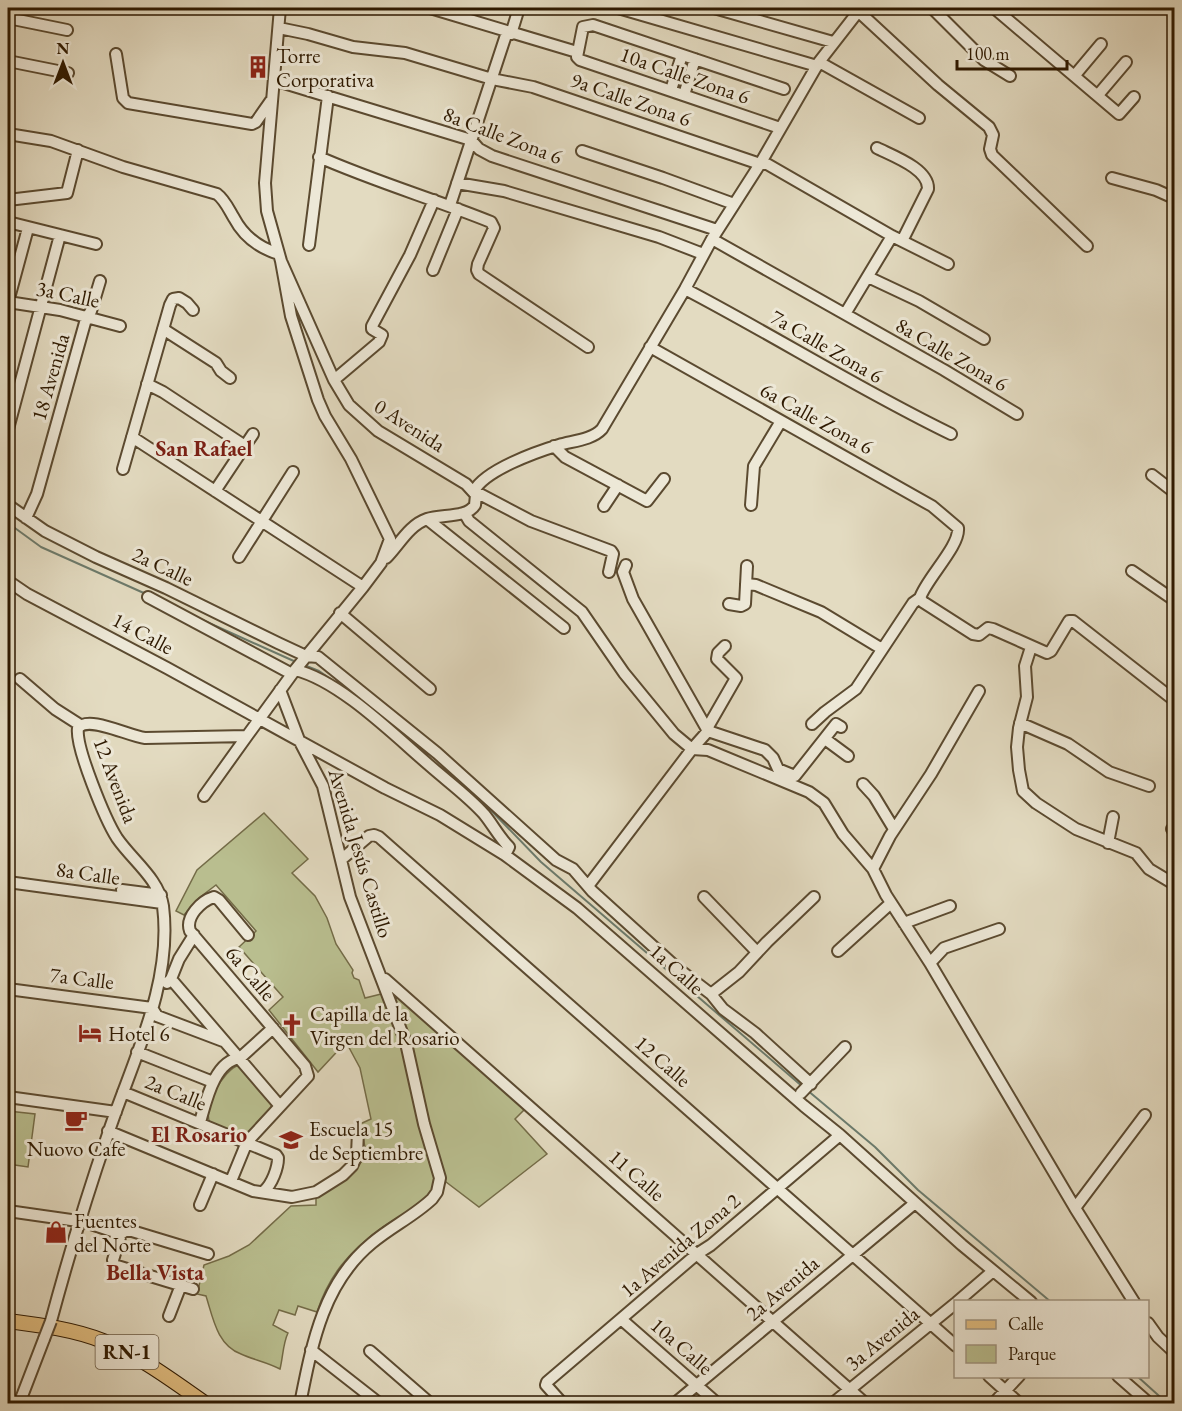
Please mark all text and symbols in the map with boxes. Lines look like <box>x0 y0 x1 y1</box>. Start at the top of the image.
north arrow <box>33 33 93 93</box>
scale bar <box>957 33 1066 71</box>
text: N <box>57 38 70 59</box>
street label: 10a Calle Zona 6 <box>617 40 753 110</box>
place label: Torre Corporativa <box>276 42 375 93</box>
text: 100 m <box>966 42 1010 65</box>
building icon: Torre Corporativa <box>245 54 271 80</box>
street label: 9a Calle Zona 6 <box>567 66 695 132</box>
street label: 8a Calle Zona 6 <box>440 100 566 170</box>
street label: 3a Calle <box>34 274 102 314</box>
street label: 7a Calle Zona 6 <box>766 303 888 389</box>
street label: 8a Calle Zona 6 <box>891 311 1013 397</box>
street label: 18 Avenida <box>25 330 75 424</box>
street label: 6a Calle Zona 6 <box>756 376 878 460</box>
street label: 0 Avenida <box>369 392 451 458</box>
district label: San Rafael <box>155 434 253 463</box>
street label: 2a Calle <box>128 540 198 592</box>
street label: 14 Calle <box>108 606 178 660</box>
street label: 12 Avenida <box>87 733 145 827</box>
street label: Avenida Jesús Castillo <box>322 764 400 941</box>
street label: 8a Calle <box>54 855 122 891</box>
street label: 1a Calle <box>644 937 710 1001</box>
street label: 6a Calle <box>220 940 282 1006</box>
street label: 7a Calle <box>48 961 116 995</box>
place label: Capilla de la Virgen del Rosario <box>310 1000 460 1051</box>
church icon: Capilla de la Virgen del Rosario <box>279 1012 305 1038</box>
hotel icon: Hotel 6 <box>77 1020 103 1046</box>
place label: Hotel 6 <box>108 1020 170 1047</box>
street label: 12 Calle <box>629 1029 697 1093</box>
street label: 2a Calle <box>141 1067 211 1117</box>
cafe icon: Nuovo Cafe <box>63 1107 89 1133</box>
place label: Escuela 15 de Septiembre <box>309 1115 423 1166</box>
district label: El Rosario <box>151 1120 247 1149</box>
school or university icon: Escuela 15 de Septiembre <box>278 1127 304 1153</box>
place label: Nuovo Cafe <box>27 1135 125 1162</box>
street label: 11 Calle <box>603 1143 671 1207</box>
street label: 1a Avenida Zona 2 <box>614 1187 746 1303</box>
place label: Fuentes del Norte <box>74 1207 151 1258</box>
shop icon: Fuentes del Norte <box>43 1219 69 1245</box>
street label: 2a Avenida <box>740 1249 825 1327</box>
district label: Bella Vista <box>106 1258 204 1287</box>
street label: 3a Avenida <box>839 1299 925 1376</box>
legend <box>954 1300 1149 1378</box>
street label: 10a Calle <box>645 1311 719 1381</box>
text: Calle <box>1008 1312 1044 1335</box>
road number: RN-1 <box>96 1335 158 1369</box>
text: Parque <box>1008 1342 1056 1365</box>

